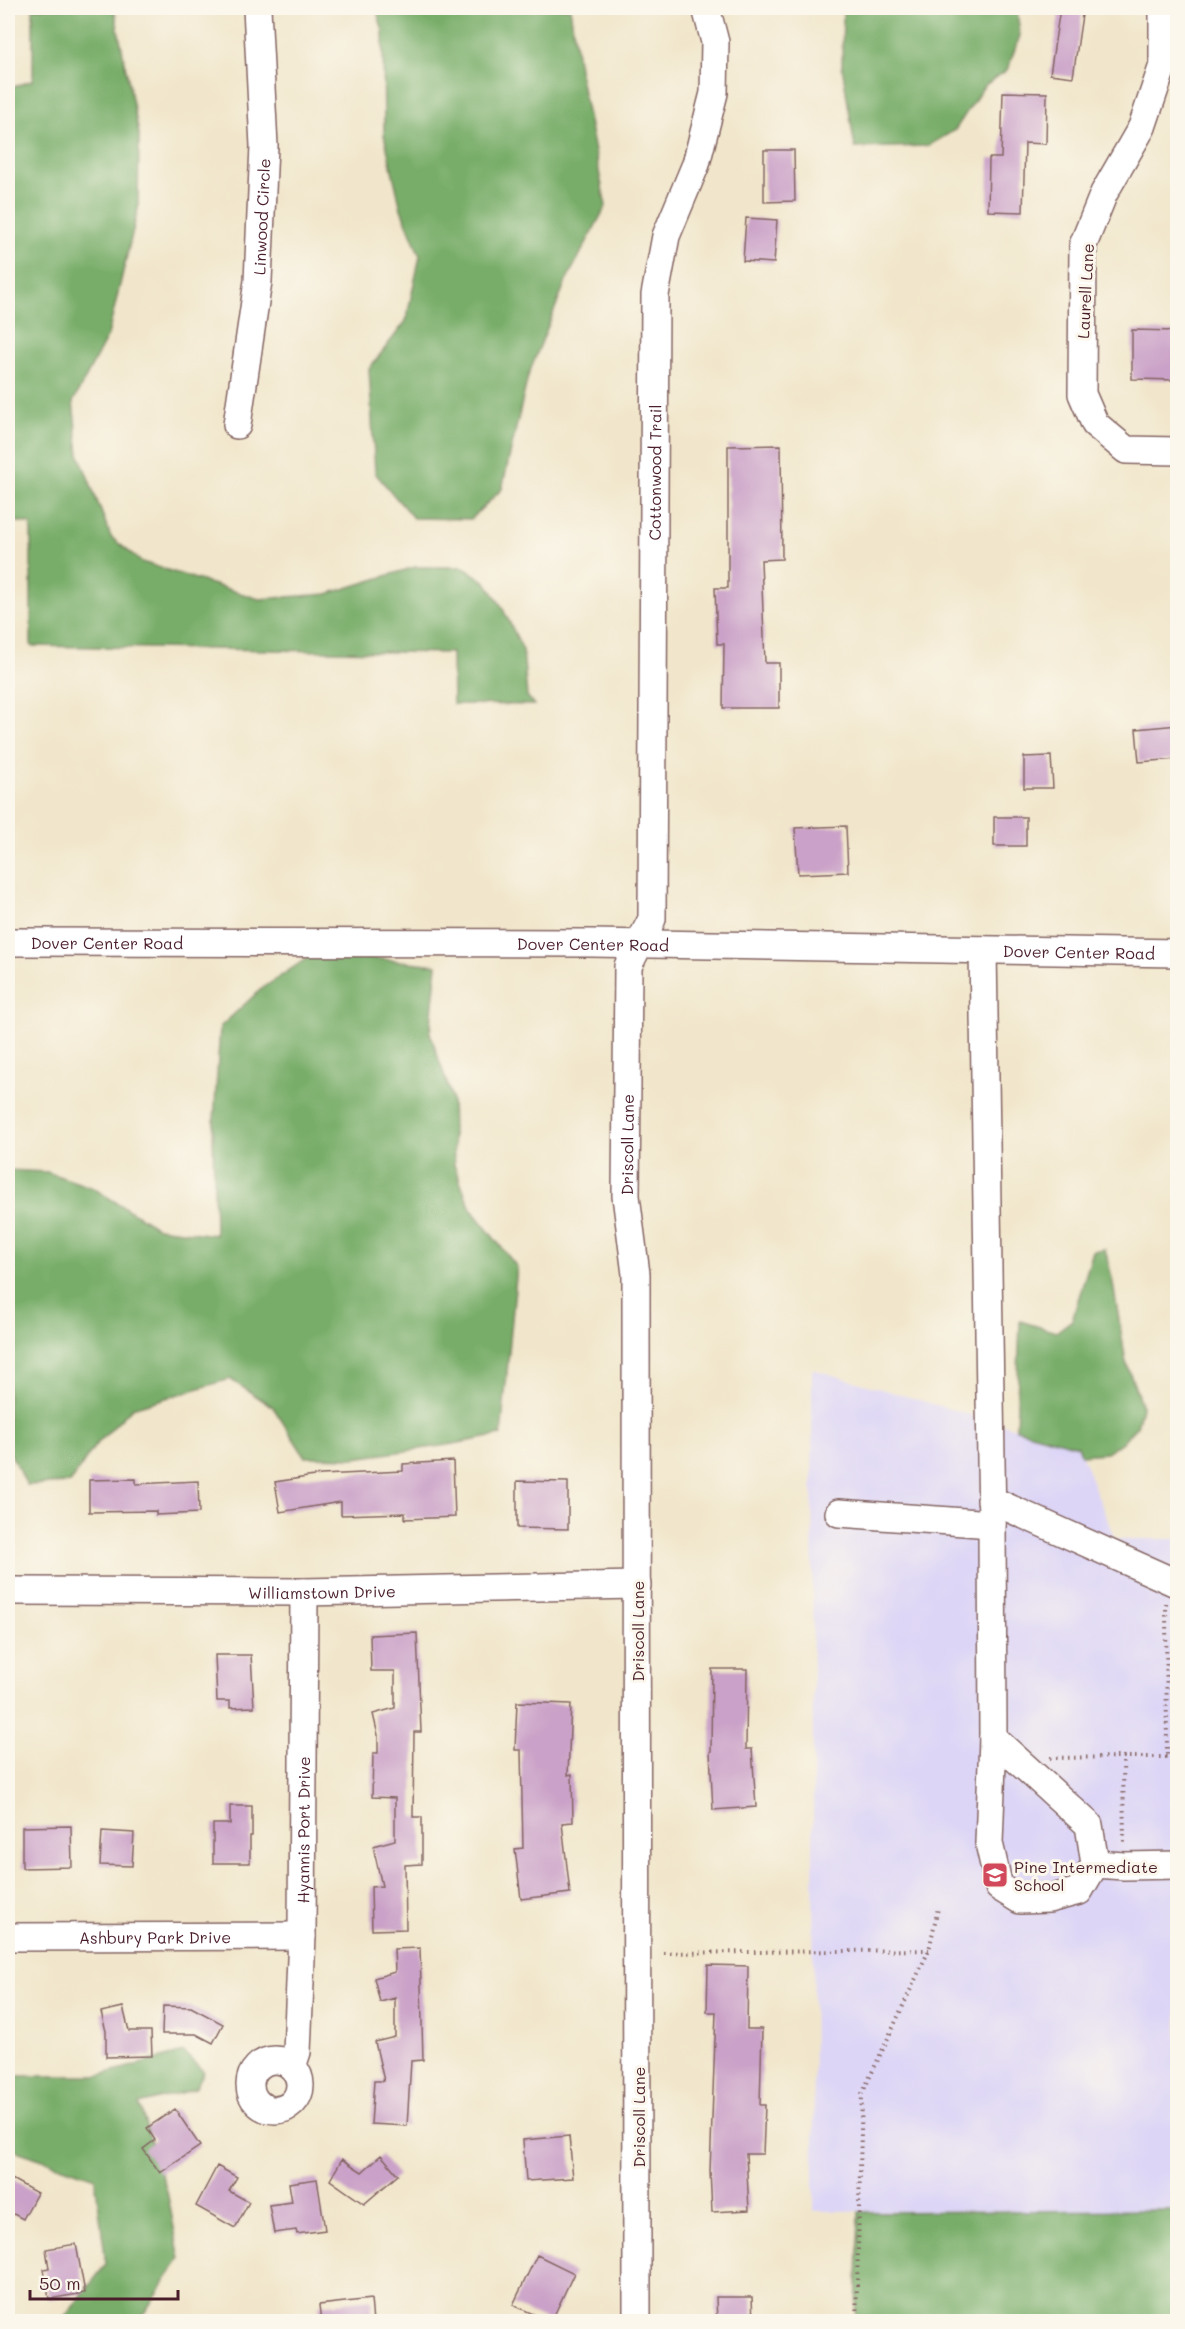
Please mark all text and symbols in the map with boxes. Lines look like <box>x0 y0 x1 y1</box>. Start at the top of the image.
street label: Linwood Circle <box>248 158 274 275</box>
street label: Laurell Lane <box>1072 243 1098 339</box>
street label: Cottonwood Trail <box>643 404 665 540</box>
street label: Dover Center Road <box>31 932 183 953</box>
street label: Dover Center Road <box>517 932 669 955</box>
street label: Dover Center Road <box>1003 940 1155 963</box>
street label: Driscoll Lane <box>616 1094 637 1195</box>
street label: Williamstown Drive <box>248 1580 396 1603</box>
street label: Driscoll Lane <box>627 1581 648 1681</box>
street label: Hyannis Port Drive <box>292 1756 314 1904</box>
place label: Pine Intermediate School <box>1014 1856 1158 1895</box>
school or university icon: Pine Intermediate School <box>980 1860 1010 1890</box>
street label: Ashbury Park Drive <box>79 1926 231 1947</box>
street label: Driscoll Lane <box>628 2067 649 2167</box>
scale bar <box>30 2263 178 2301</box>
text: 50 m <box>39 2271 81 2295</box>

